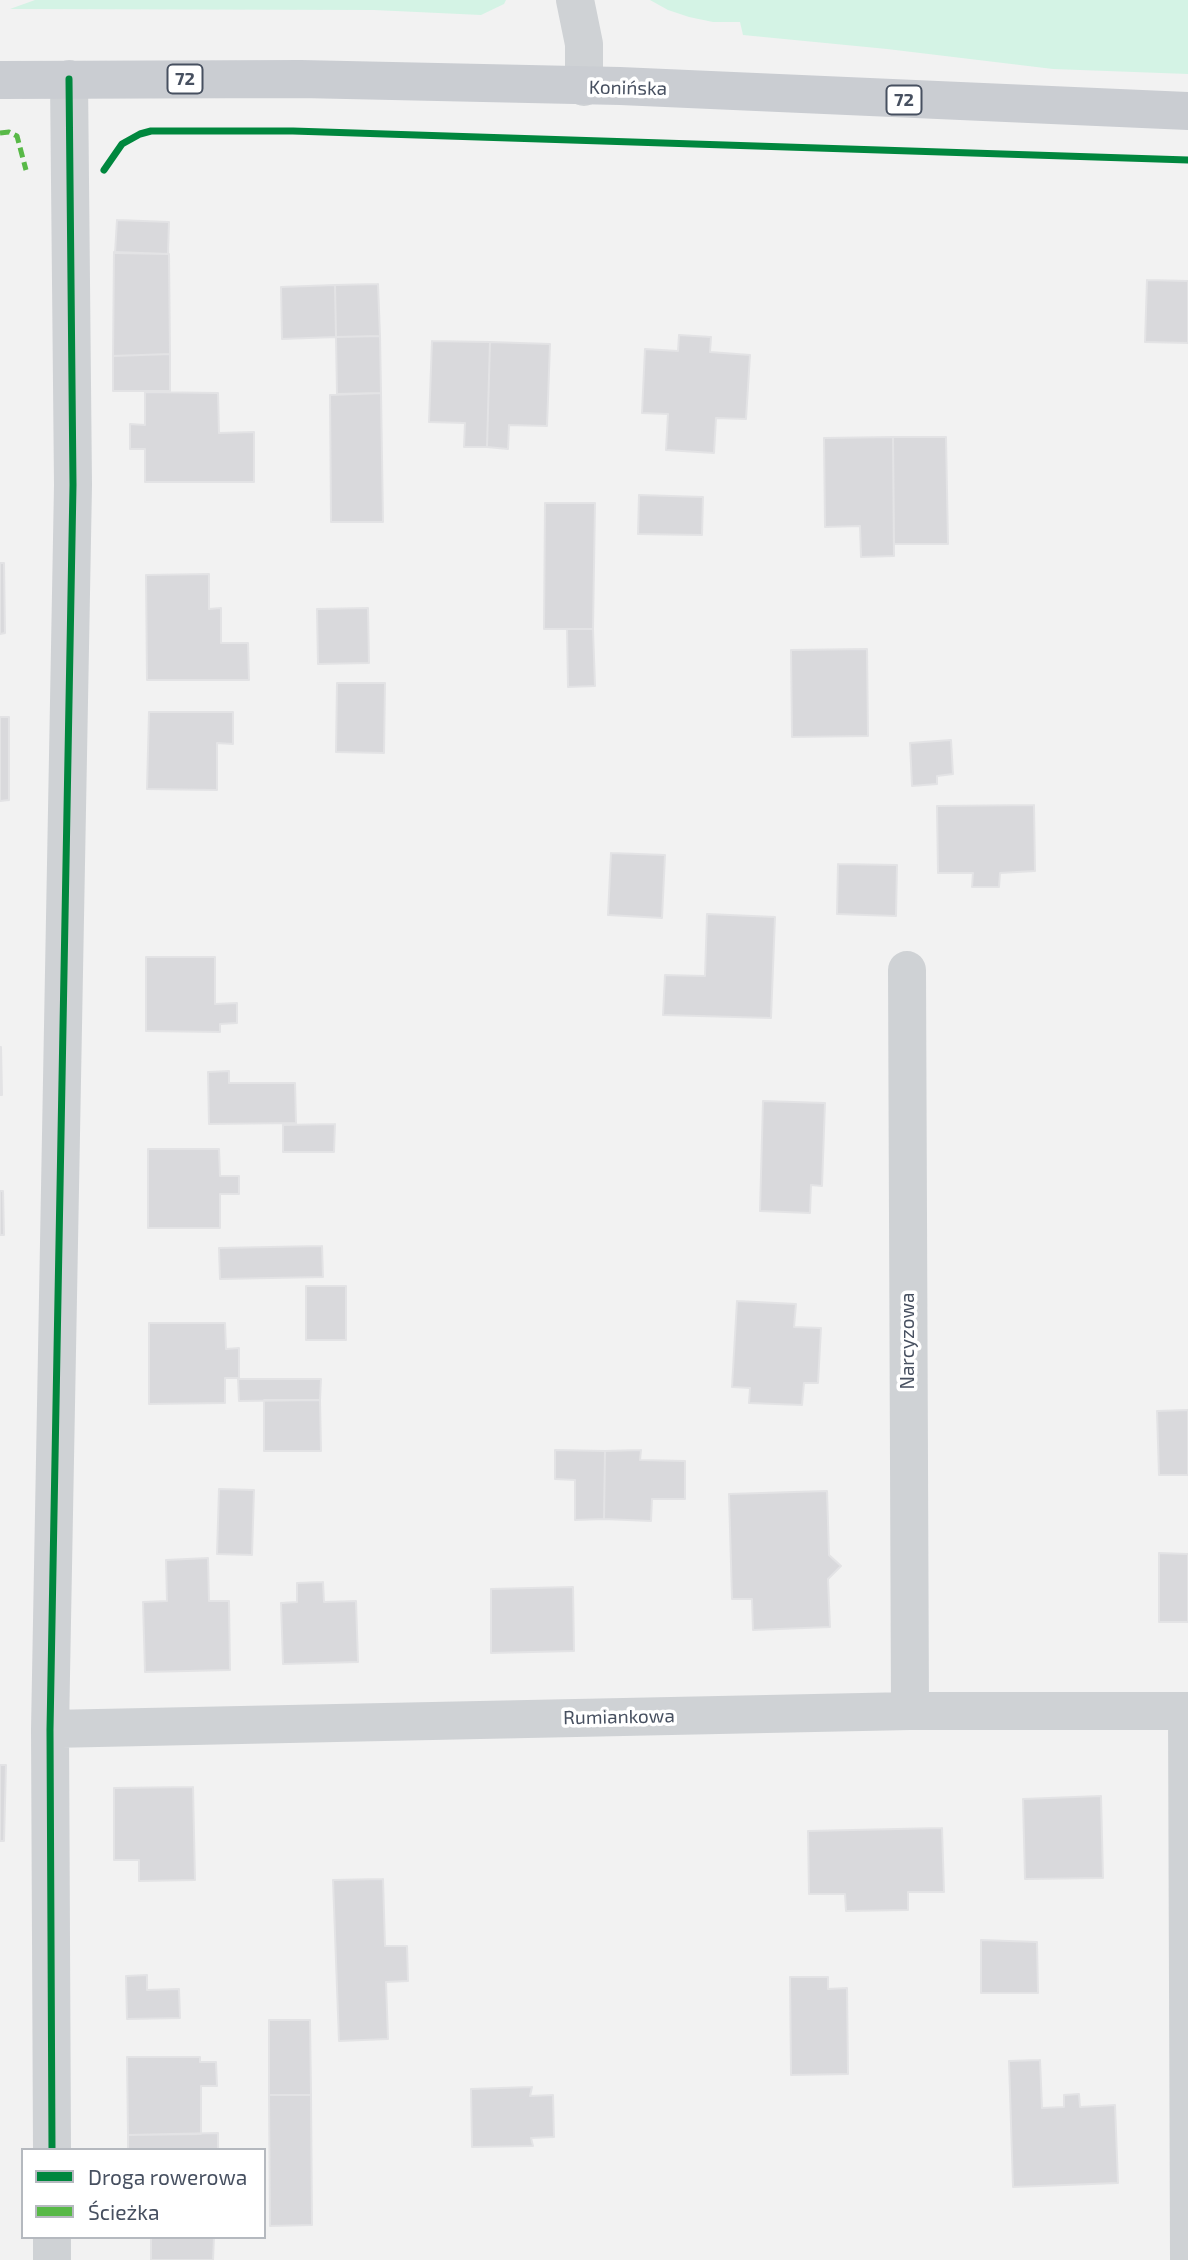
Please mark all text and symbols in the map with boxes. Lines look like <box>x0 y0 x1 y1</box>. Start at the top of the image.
road number: 72 <box>168 64 202 94</box>
street label: Konińska <box>589 76 667 100</box>
road number: 72 <box>886 86 922 114</box>
street label: Narcyzowa <box>897 1293 919 1389</box>
street label: Rumiankowa <box>563 1705 675 1729</box>
legend <box>21 2148 266 2239</box>
text: Droga rowerowa <box>88 2164 247 2189</box>
text: Ścieżka <box>88 2199 159 2224</box>

